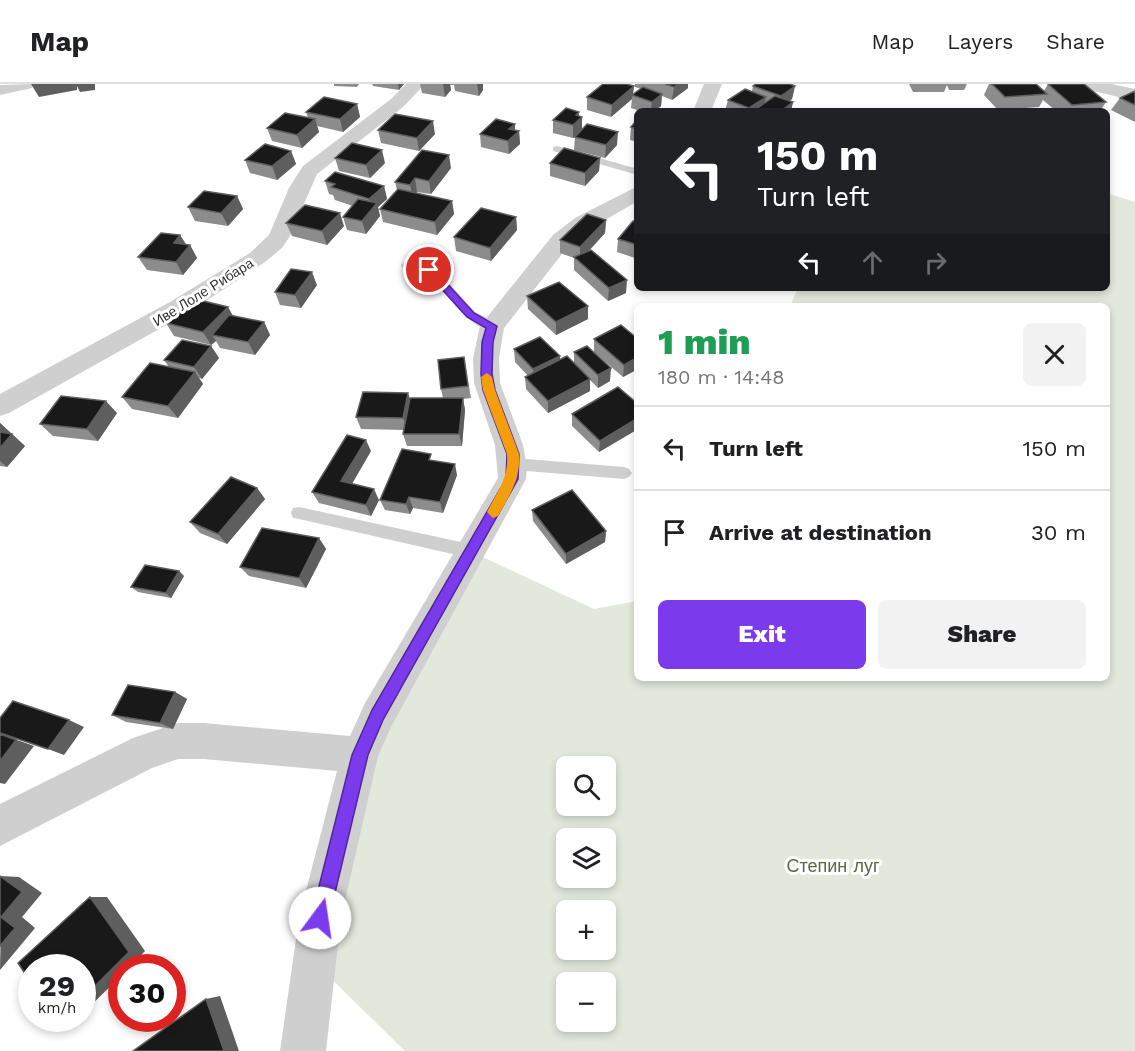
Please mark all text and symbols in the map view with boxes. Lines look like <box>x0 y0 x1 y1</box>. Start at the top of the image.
text: Map <box>30 25 89 58</box>
text: Map <box>871 29 914 54</box>
text: Layers <box>947 29 1013 54</box>
text: Share <box>1046 29 1105 54</box>
text: 150 m <box>757 131 878 180</box>
icon: left <box>658 132 736 210</box>
text: Turn left <box>757 181 869 213</box>
pin <box>403 244 454 295</box>
icon: left <box>793 246 826 279</box>
icon: ahead <box>856 246 889 279</box>
icon: right <box>919 246 952 279</box>
icon: arrive <box>412 253 445 286</box>
street label: Иве Лоле Рибара <box>150 254 256 329</box>
text: 1 min <box>658 321 751 363</box>
button: close <box>1023 323 1086 386</box>
text: 180 m · 14:48 <box>658 365 785 389</box>
icon: left <box>658 432 691 465</box>
text: Turn left <box>709 436 803 461</box>
text: 150 m <box>1022 436 1086 461</box>
icon: arrive <box>658 516 691 549</box>
text: Arrive at destination <box>709 520 932 545</box>
text: 30 m <box>1031 520 1086 545</box>
button: Exit <box>658 600 866 669</box>
button: Share <box>878 600 1086 669</box>
map controls <box>556 756 616 1032</box>
button: search <box>556 756 616 816</box>
button: layers <box>556 828 616 888</box>
park label: Степин луг <box>786 855 880 876</box>
position arrow <box>288 886 352 950</box>
button: + <box>556 900 616 960</box>
speed limit sign: 30 <box>108 954 186 1032</box>
text: 29 <box>39 968 75 1003</box>
button: − <box>556 972 616 1032</box>
text: km/h <box>38 999 76 1017</box>

